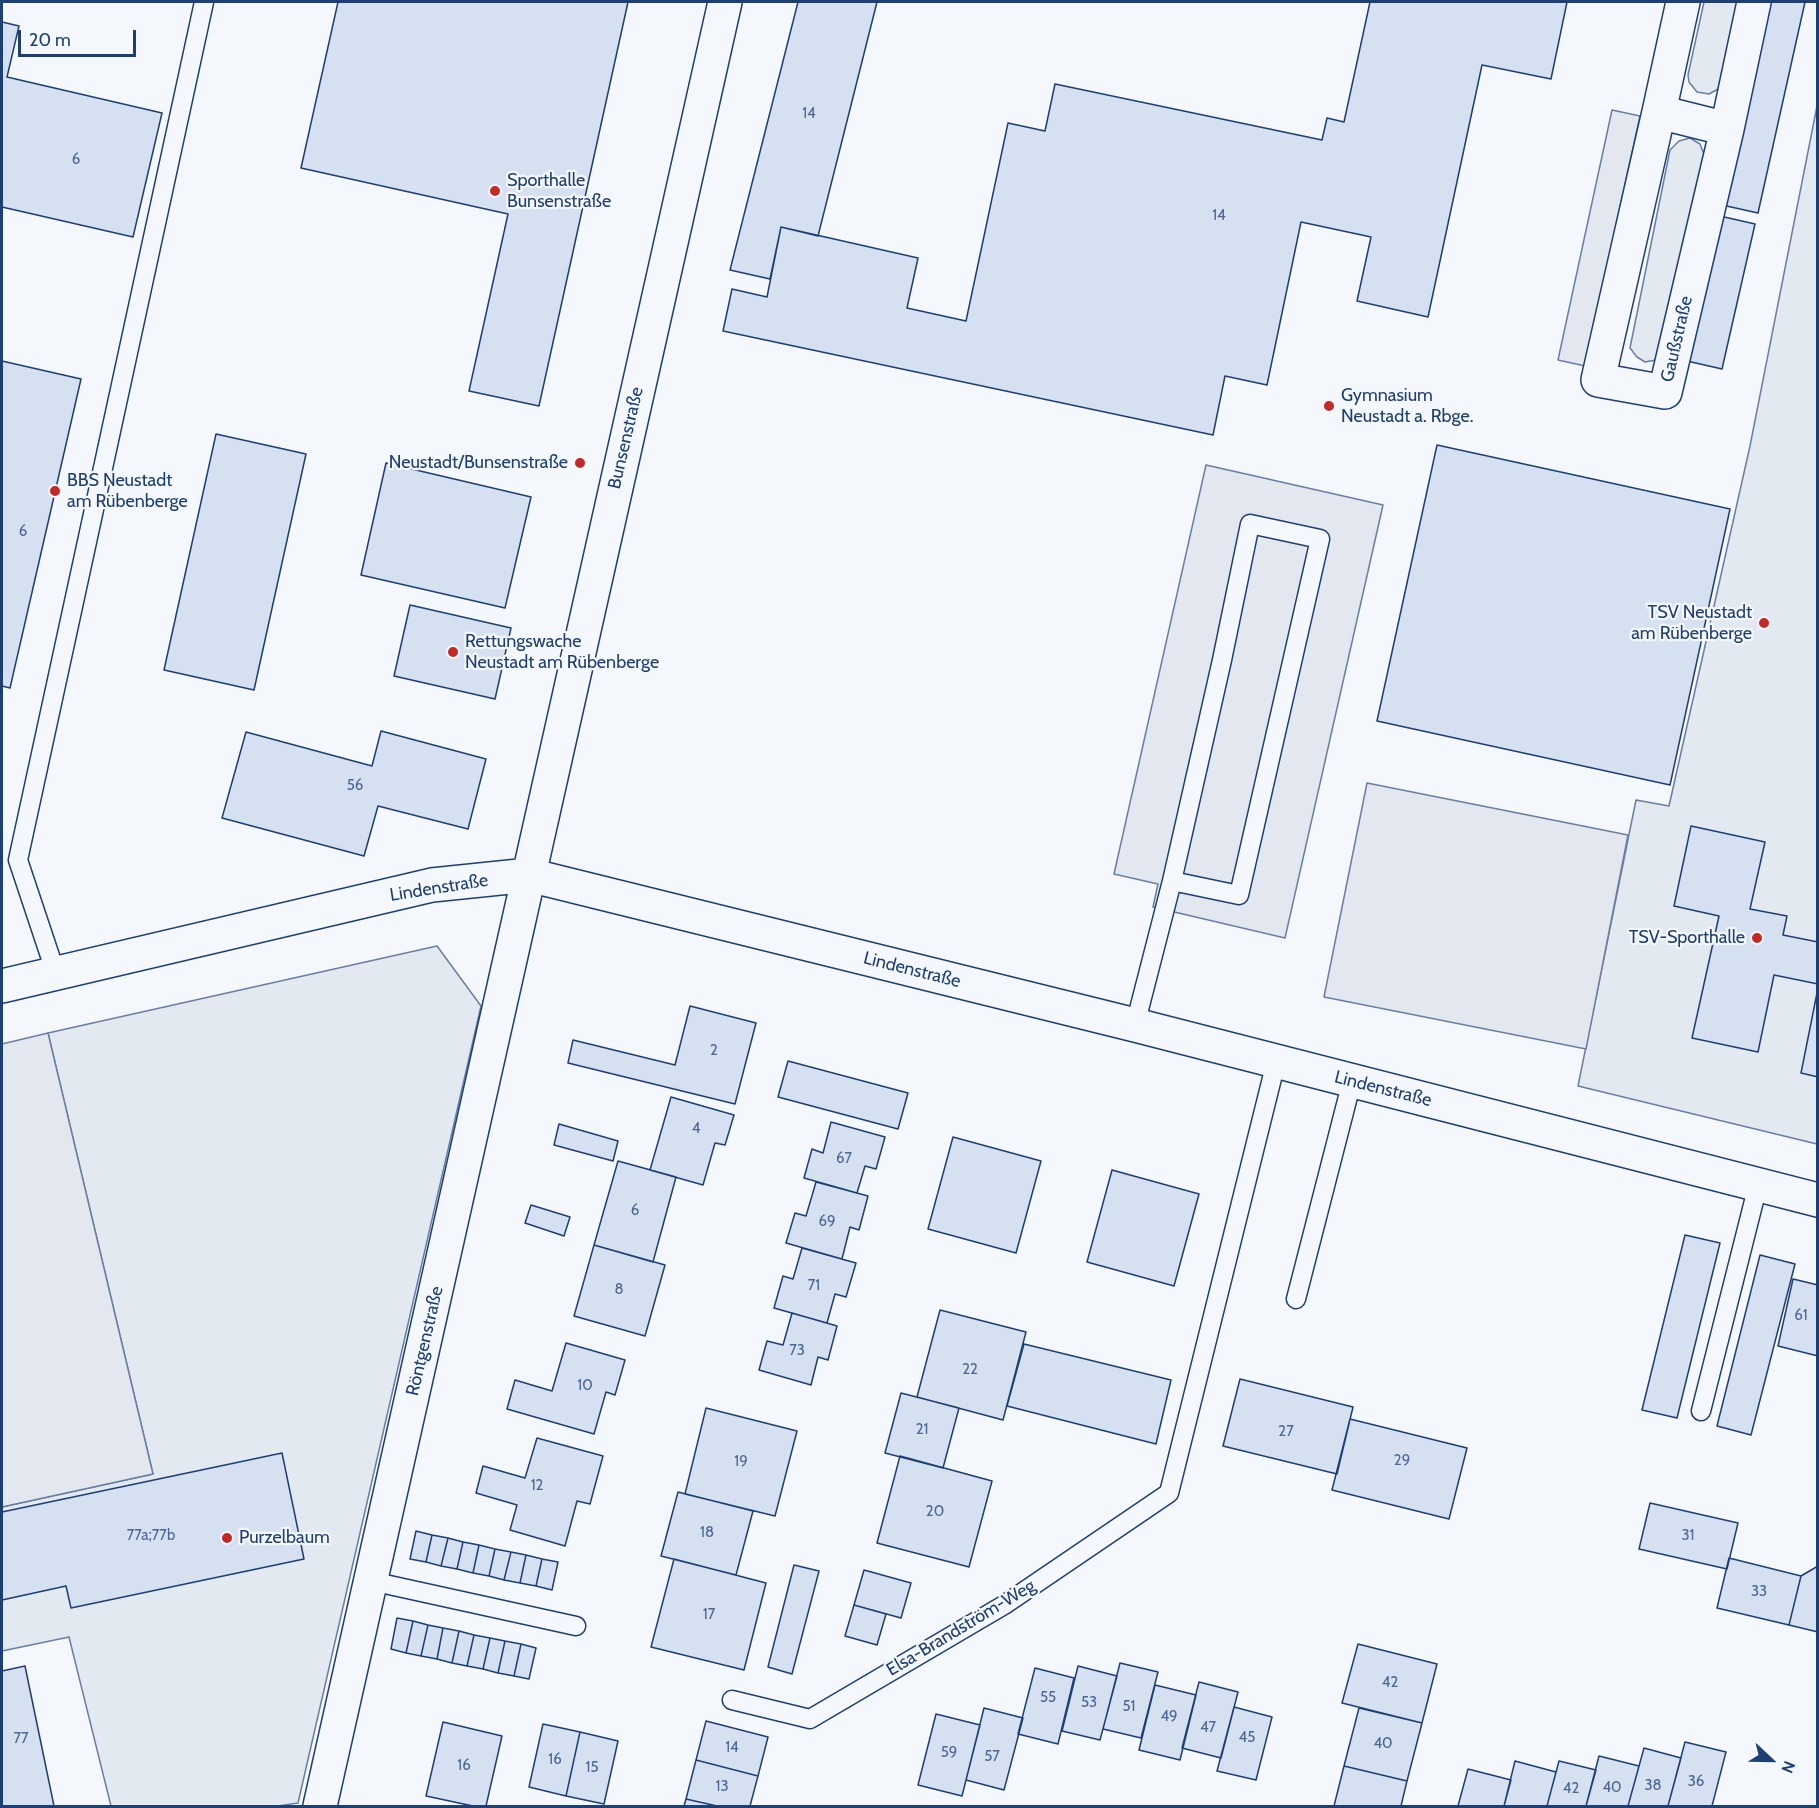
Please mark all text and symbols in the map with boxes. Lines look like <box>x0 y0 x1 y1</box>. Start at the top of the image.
scale bar <box>21 18 140 56</box>
text: 20 m <box>29 29 71 51</box>
house number: 14 <box>802 105 816 123</box>
house number: 6 <box>72 151 80 169</box>
place label: Sporthalle Bunsenstraße <box>507 170 611 213</box>
marker: Sporthalle Bunsenstraße <box>488 184 502 198</box>
house number: 14 <box>1212 207 1226 225</box>
street label: Gaußstraße <box>1657 294 1697 384</box>
street label: Bunsenstraße <box>604 385 648 491</box>
place label: Gymnasium Neustadt a. Rbge. <box>1341 385 1473 428</box>
marker: Gymnasium Neustadt a. Rbge. <box>1322 399 1336 413</box>
place label: Neustadt/Bunsenstraße <box>389 452 568 474</box>
marker: Neustadt/Bunsenstraße <box>573 456 587 470</box>
place label: BBS Neustadt am Rübenberge <box>67 470 188 512</box>
marker: BBS Neustadt am Rübenberge <box>48 484 62 498</box>
house number: 6 <box>19 523 27 541</box>
place label: TSV Neustadt am Rübenberge <box>1631 602 1752 644</box>
marker: TSV Neustadt am Rübenberge <box>1757 616 1771 630</box>
place label: Rettungswache Neustadt am Rübenberge <box>465 631 659 674</box>
marker: Rettungswache Neustadt am Rübenberge <box>446 645 460 659</box>
house number: 56 <box>347 777 363 795</box>
street label: Lindenstraße <box>388 870 490 906</box>
place label: TSV-Sporthalle <box>1629 927 1745 949</box>
marker: TSV-Sporthalle <box>1750 931 1764 945</box>
street label: Lindenstraße <box>861 947 963 993</box>
house number: 2 <box>710 1042 718 1060</box>
street label: Lindenstraße <box>1332 1066 1434 1112</box>
house number: 4 <box>692 1120 700 1138</box>
house number: 67 <box>836 1150 852 1168</box>
house number: 6 <box>631 1202 639 1220</box>
house number: 69 <box>818 1213 836 1231</box>
house number: 71 <box>808 1277 820 1295</box>
house number: 8 <box>614 1281 624 1299</box>
street label: Röntgenstraße <box>402 1284 448 1398</box>
house number: 61 <box>1794 1307 1808 1325</box>
house number: 73 <box>789 1342 805 1360</box>
house number: 22 <box>962 1361 978 1379</box>
house number: 10 <box>577 1377 593 1395</box>
house number: 21 <box>916 1421 928 1439</box>
house number: 27 <box>1278 1423 1294 1441</box>
house number: 29 <box>1394 1452 1410 1470</box>
house number: 19 <box>734 1453 748 1471</box>
house number: 12 <box>531 1477 543 1495</box>
house number: 20 <box>926 1503 944 1521</box>
house number: 18 <box>700 1524 714 1542</box>
house number: 77a;77b <box>127 1527 175 1545</box>
place label: Purzelbaum <box>239 1527 330 1549</box>
house number: 31 <box>1681 1527 1695 1545</box>
marker: Purzelbaum <box>220 1531 234 1545</box>
street label: Elsa-Brandström-Weg <box>883 1575 1039 1681</box>
house number: 33 <box>1751 1583 1767 1601</box>
house number: 17 <box>703 1606 715 1624</box>
house number: 42 <box>1382 1674 1398 1692</box>
house number: 55 <box>1040 1689 1056 1707</box>
house number: 53 <box>1081 1694 1097 1712</box>
house number: 51 <box>1122 1698 1136 1716</box>
house number: 49 <box>1160 1708 1178 1726</box>
house number: 47 <box>1200 1719 1216 1737</box>
house number: 45 <box>1239 1729 1255 1747</box>
house number: 77 <box>13 1730 29 1748</box>
north arrow <box>1741 1730 1801 1790</box>
house number: 40 <box>1373 1735 1393 1753</box>
house number: 14 <box>725 1739 739 1757</box>
house number: 59 <box>941 1744 957 1762</box>
house number: 57 <box>984 1748 1000 1766</box>
house number: 16 <box>548 1751 562 1769</box>
house number: 16 <box>457 1757 471 1775</box>
text: N <box>1777 1758 1799 1776</box>
house number: 15 <box>585 1759 599 1777</box>
house number: 36 <box>1688 1773 1704 1791</box>
house number: 38 <box>1644 1777 1662 1795</box>
house number: 13 <box>715 1778 729 1796</box>
house number: 40 <box>1602 1779 1622 1797</box>
house number: 42 <box>1563 1780 1579 1798</box>

